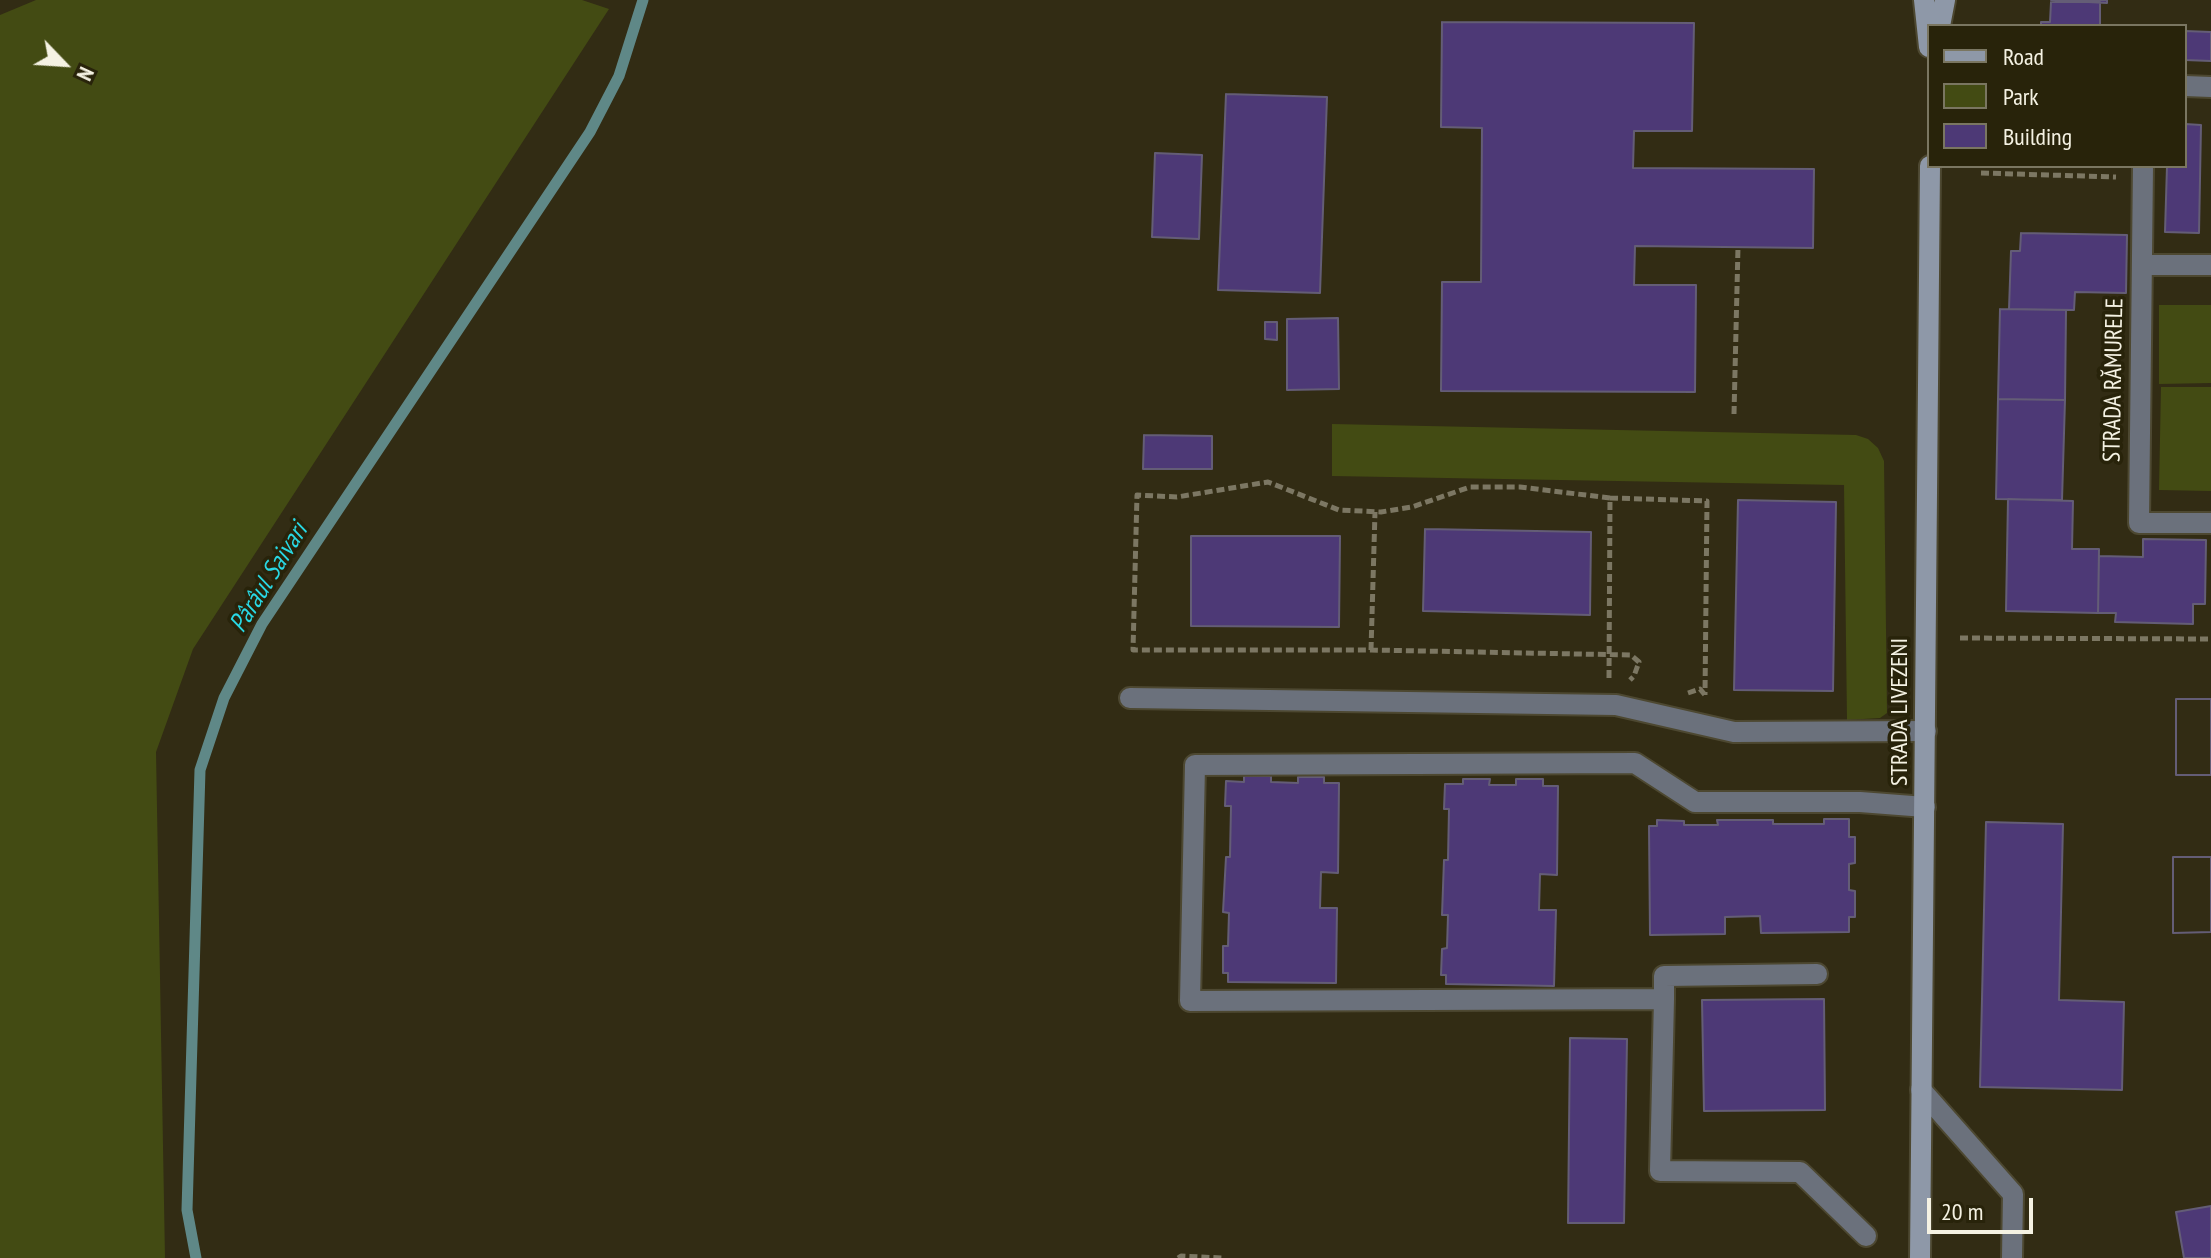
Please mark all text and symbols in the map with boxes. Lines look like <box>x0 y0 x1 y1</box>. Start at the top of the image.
north arrow <box>24 24 104 104</box>
legend <box>1927 24 2187 168</box>
text: Road <box>2003 41 2044 72</box>
text: N <box>71 63 101 85</box>
text: Park <box>2003 81 2039 112</box>
text: Building <box>2003 121 2072 152</box>
street label: STRADA RĂMURELE <box>2098 298 2130 462</box>
water label: Pârâul Saivari <box>223 518 315 638</box>
street label: STRADA LIVEZENI <box>1886 638 1914 786</box>
scale bar <box>1931 1182 2037 1232</box>
text: 20 m <box>1941 1196 1983 1227</box>

